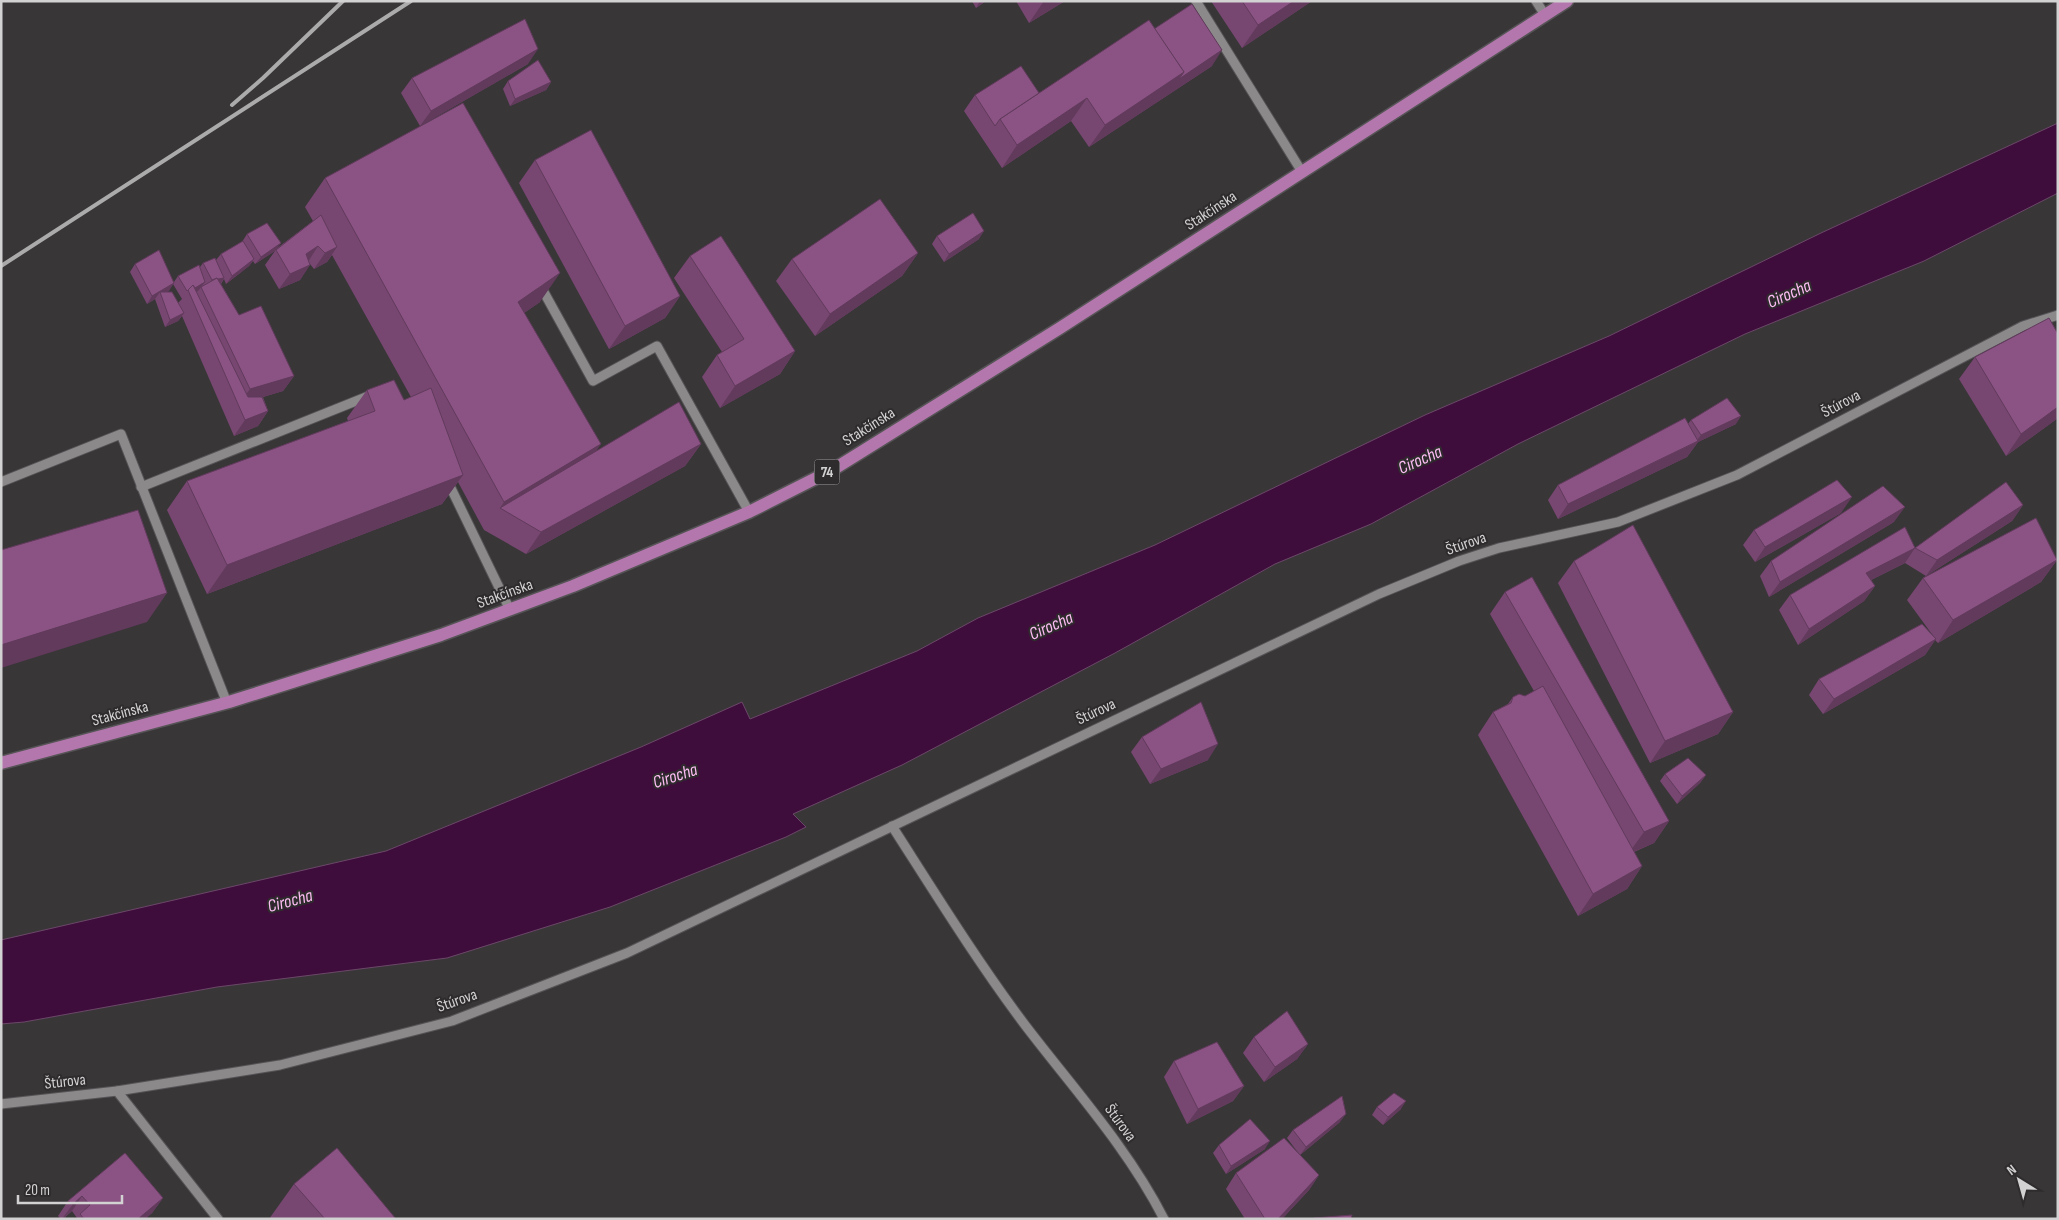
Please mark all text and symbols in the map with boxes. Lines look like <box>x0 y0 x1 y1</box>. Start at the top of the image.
street label: Stakčínska <box>1182 187 1240 235</box>
water label: Cirocha <box>1764 275 1815 313</box>
street label: Štúrova <box>1818 386 1864 422</box>
street label: Stakčínska <box>839 404 899 450</box>
water label: Cirocha <box>1395 441 1446 479</box>
road number: 74 <box>814 460 840 484</box>
street label: Štúrova <box>1443 528 1489 560</box>
street label: Stakčínska <box>475 575 535 613</box>
water label: Cirocha <box>1026 607 1077 645</box>
street label: Štúrova <box>1073 695 1119 729</box>
street label: Stakčínska <box>90 697 150 731</box>
water label: Cirocha <box>650 759 701 793</box>
water label: Cirocha <box>265 885 316 917</box>
street label: Štúrova <box>434 985 480 1017</box>
street label: Štúrova <box>43 1070 87 1094</box>
street label: Štúrova <box>1100 1101 1140 1145</box>
north arrow <box>1994 1155 2044 1205</box>
text: N <box>2003 1161 2020 1179</box>
scale bar <box>18 1172 121 1204</box>
text: 20 m <box>25 1181 50 1200</box>

